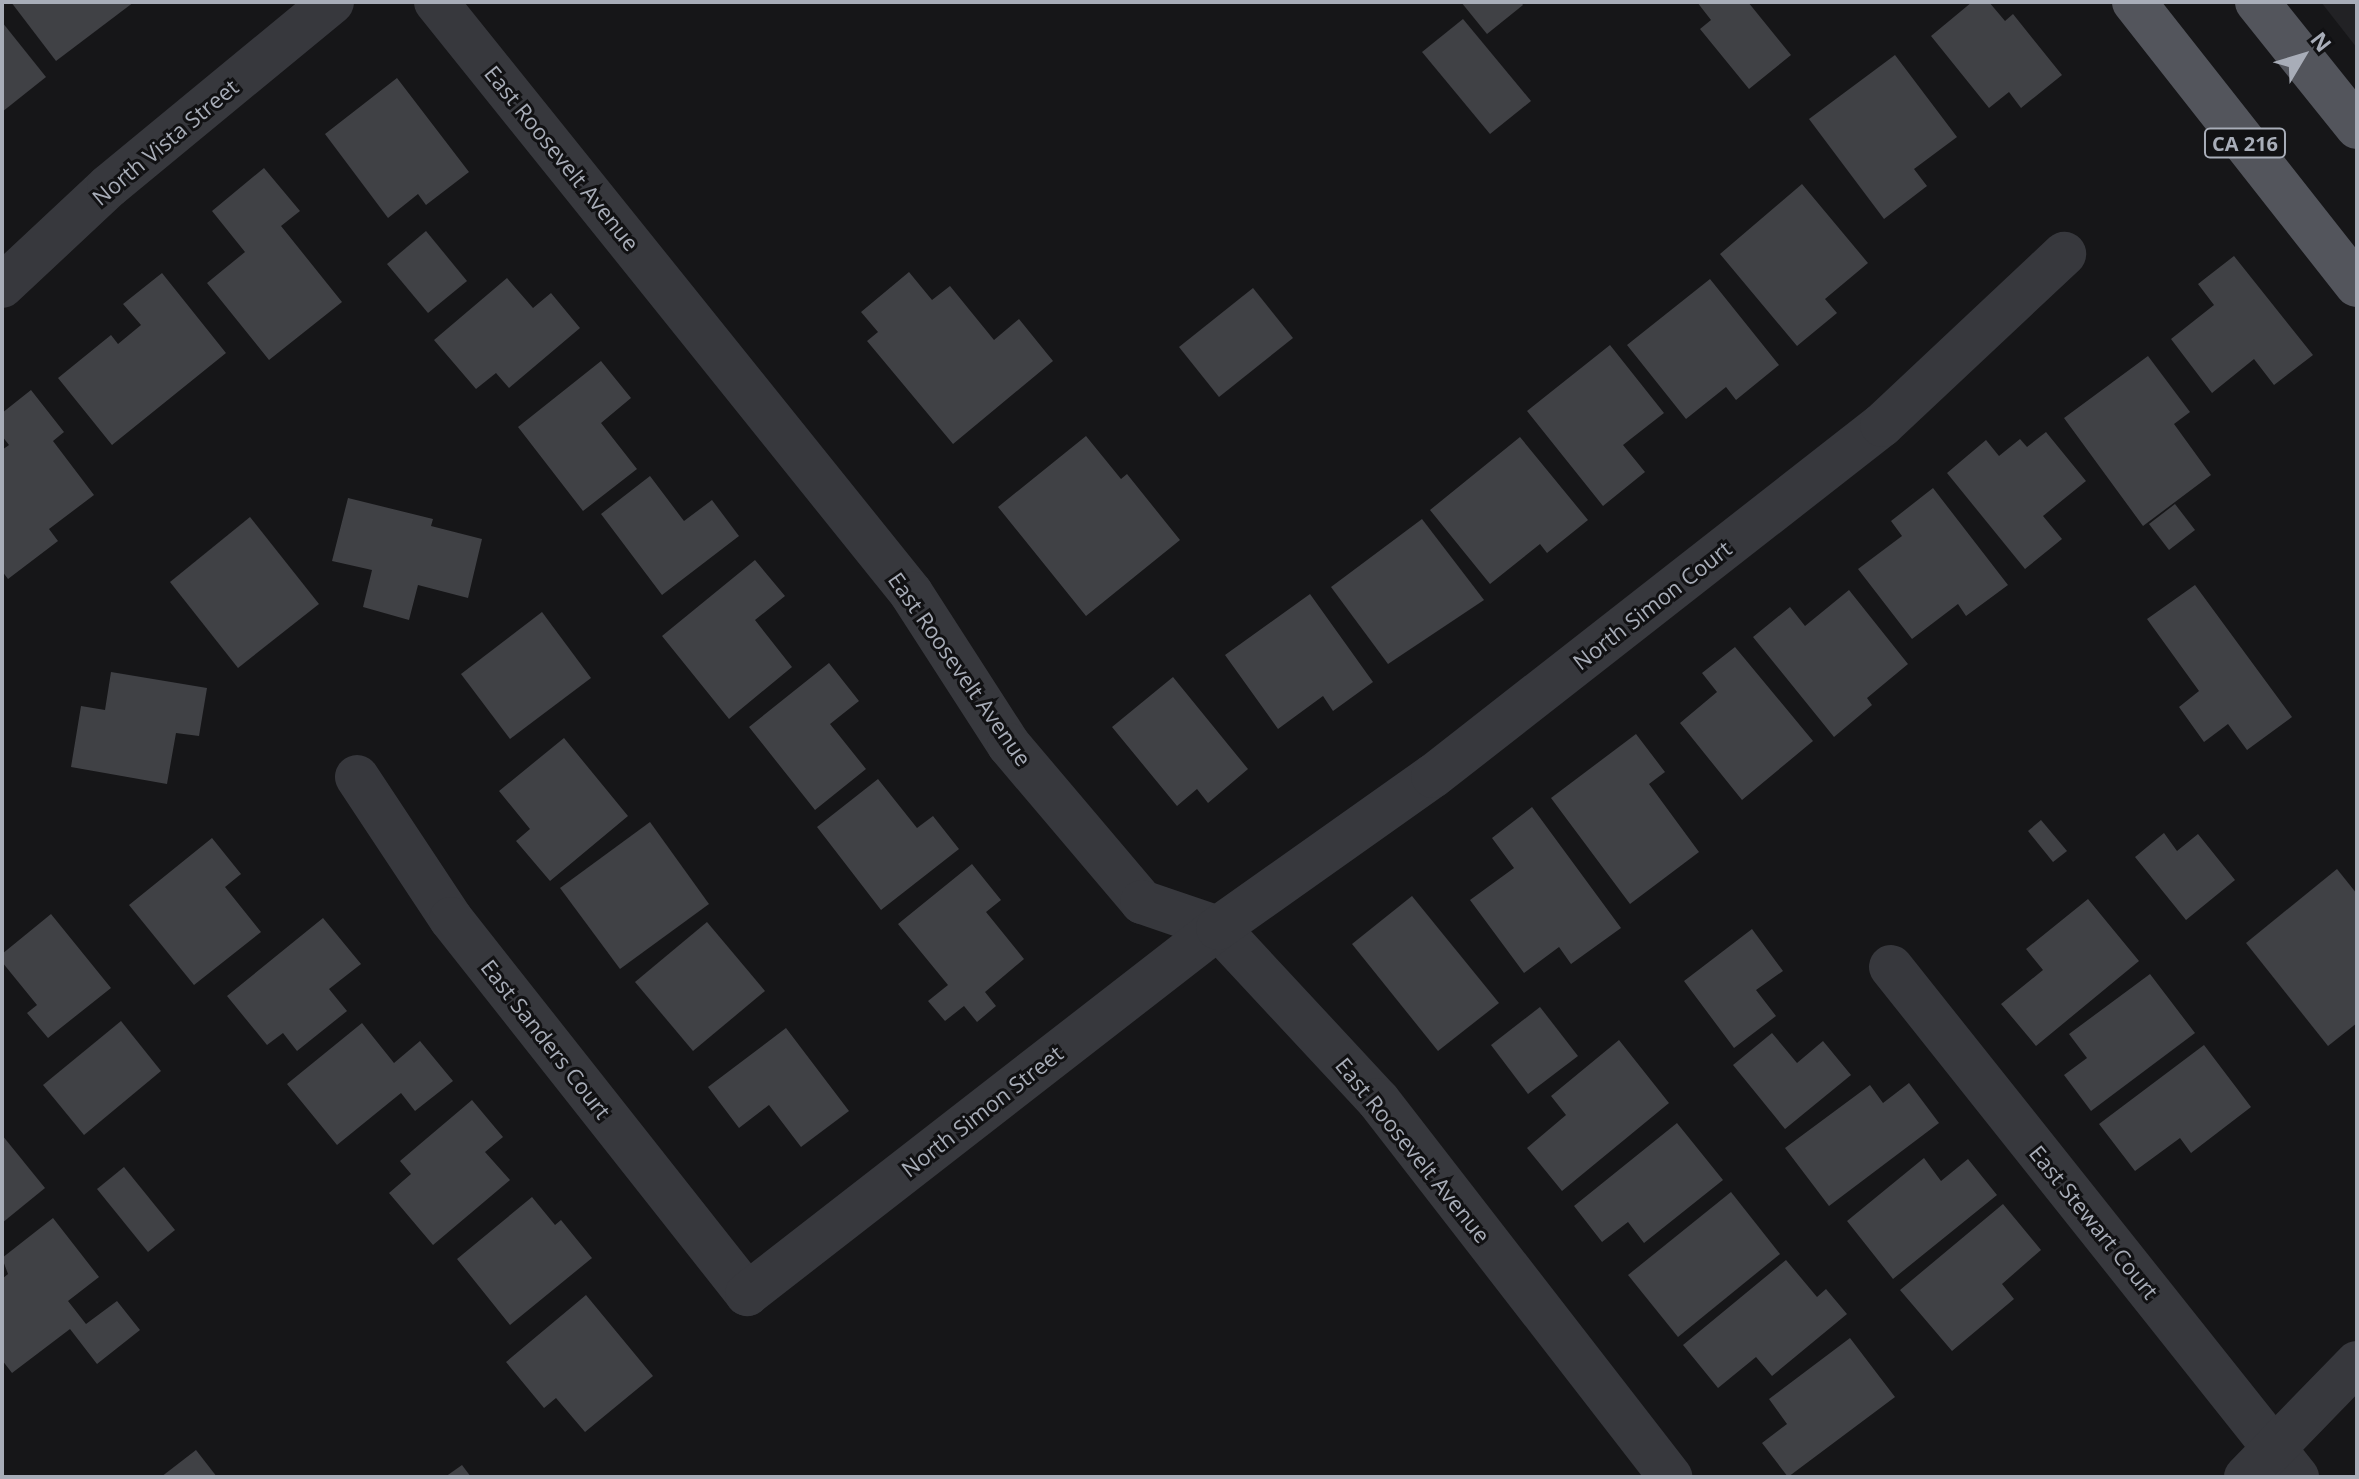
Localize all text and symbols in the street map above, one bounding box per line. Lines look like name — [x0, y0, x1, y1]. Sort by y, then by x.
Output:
north arrow — [2263, 16, 2343, 96]
text: N — [2305, 25, 2339, 58]
street label: East Roosevelt Avenue — [479, 60, 645, 256]
street label: North Vista Street — [87, 73, 243, 211]
road number: CA 216 — [2203, 127, 2287, 159]
street label: North Simon Court — [1568, 535, 1736, 675]
street label: East Roosevelt Avenue — [883, 567, 1037, 771]
street label: East Sanders Court — [476, 954, 616, 1124]
street label: North Simon Street — [896, 1040, 1068, 1182]
street label: East Roosevelt Avenue — [1330, 1052, 1496, 1248]
street label: East Stewart Court — [2024, 1140, 2164, 1304]

